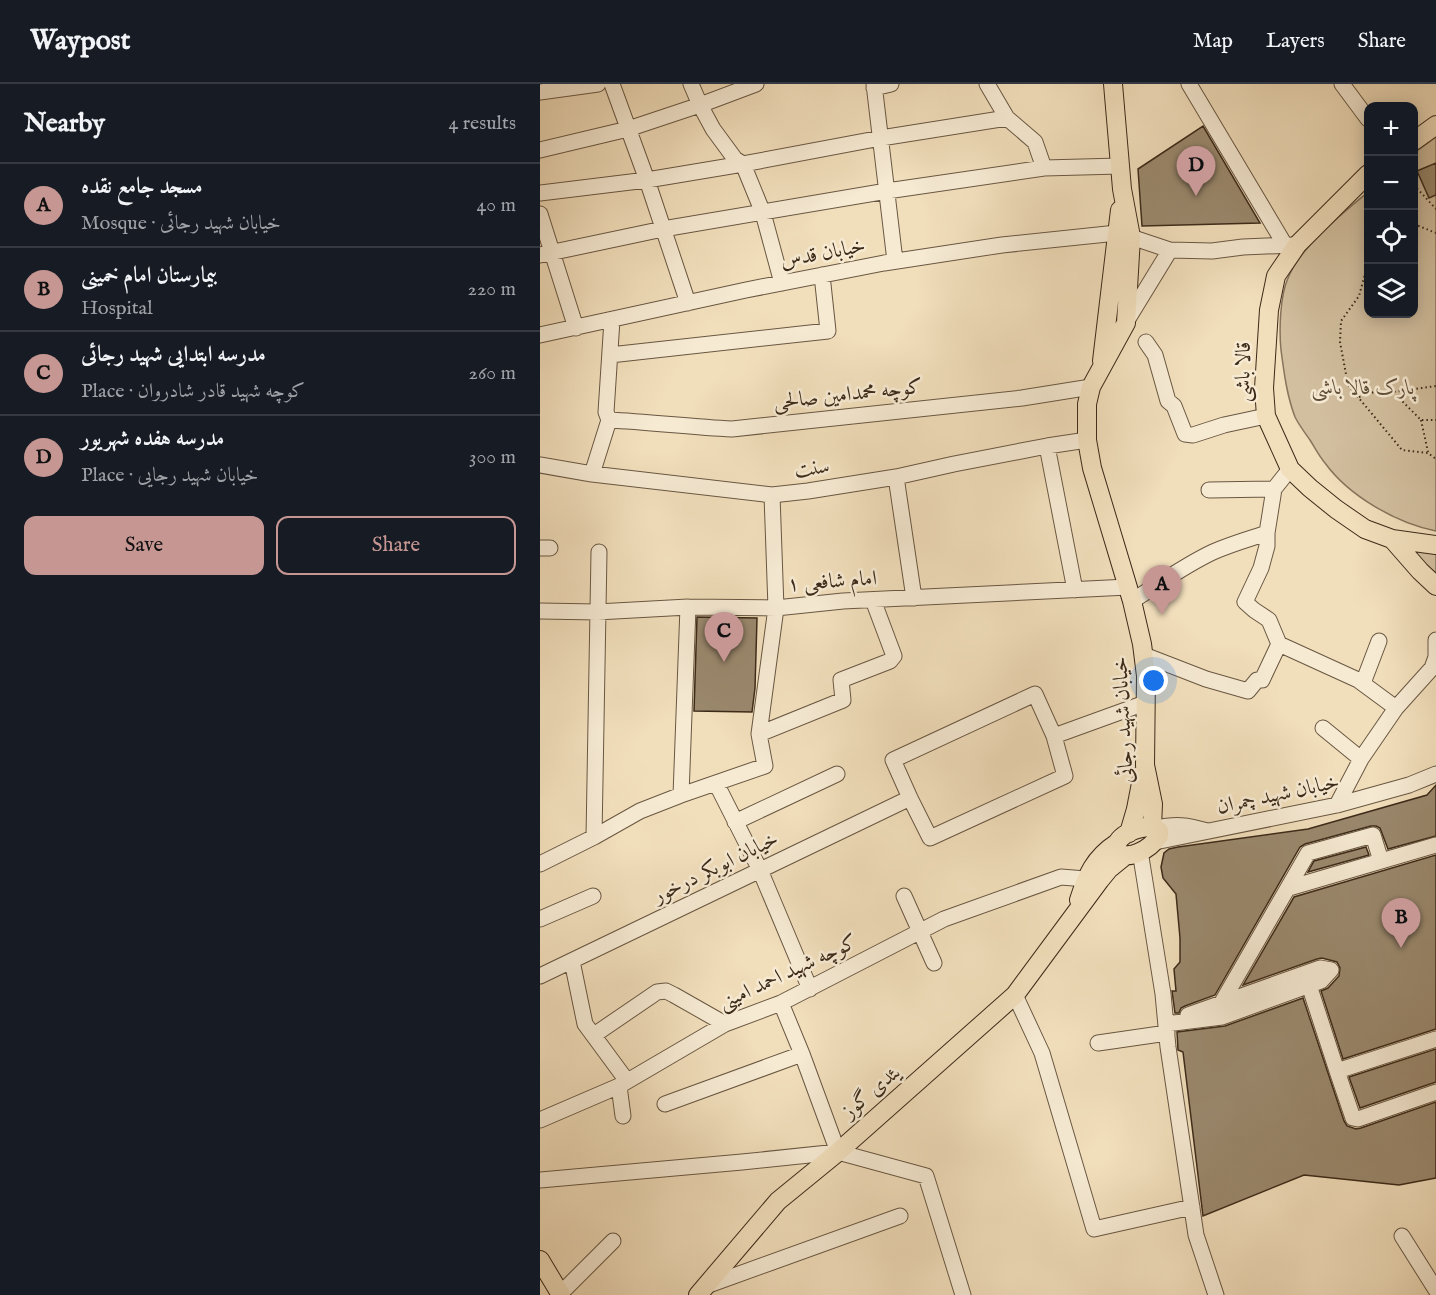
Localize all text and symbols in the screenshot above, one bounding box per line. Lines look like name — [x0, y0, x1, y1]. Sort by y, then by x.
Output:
text: Waypost — [30, 24, 130, 59]
text: Map — [1193, 28, 1233, 55]
text: Layers — [1266, 28, 1325, 55]
text: Share — [1358, 28, 1406, 55]
map controls — [1364, 102, 1418, 318]
button: + — [1364, 102, 1418, 156]
text: Nearby — [24, 107, 105, 140]
text: 4 results — [449, 111, 516, 136]
pin: D — [1176, 147, 1216, 196]
button: − — [1364, 156, 1418, 210]
text: مسجد جامع نقده — [81, 173, 203, 201]
text: A — [37, 193, 50, 218]
text: 40 m — [477, 193, 516, 218]
button: locate — [1364, 210, 1418, 264]
text: Mosque · خیابان شهید رجائی — [81, 211, 281, 236]
street label: خیابان قدس — [778, 233, 868, 275]
text: بیمارستان امام خمینی — [81, 262, 217, 290]
button: layers — [1364, 264, 1418, 318]
text: B — [37, 277, 50, 302]
text: 220 m — [468, 277, 516, 302]
text: Hospital — [81, 296, 153, 321]
text: مدرسه ابتدایی شهید رجائی — [81, 341, 266, 369]
street label: قالا باشی — [1230, 342, 1258, 402]
text: C — [36, 361, 51, 386]
text: 260 m — [469, 361, 516, 386]
street label: کوچه محمدامین صالحی — [772, 374, 924, 416]
park label: پارک قالا باشی — [1311, 375, 1417, 402]
text: Place · کوچه شهید قادر شادروان — [81, 379, 305, 404]
text: مدرسه هفده شهریور — [81, 425, 224, 453]
text: D — [35, 445, 52, 470]
text: 300 m — [469, 445, 516, 470]
street label: سنت — [792, 453, 832, 485]
text: Place · خیابان شهید رجایی — [81, 463, 258, 488]
button: Save — [24, 516, 264, 575]
button: Share — [276, 516, 516, 575]
street label: امام شافعی ۱ — [786, 565, 878, 602]
pin: A — [1142, 566, 1182, 615]
pin: C — [704, 612, 744, 662]
street label: خیابان شهید رجائی — [1107, 656, 1141, 784]
your location — [1139, 666, 1168, 695]
street label: خیابان شهید چمران — [1214, 769, 1342, 821]
street label: خیابان ابوبکر درخور — [647, 826, 783, 911]
pin: B — [1382, 898, 1420, 948]
street label: کوچه شهید احمد امینی — [714, 929, 862, 1017]
street label: یئدی گوز — [835, 1059, 907, 1126]

